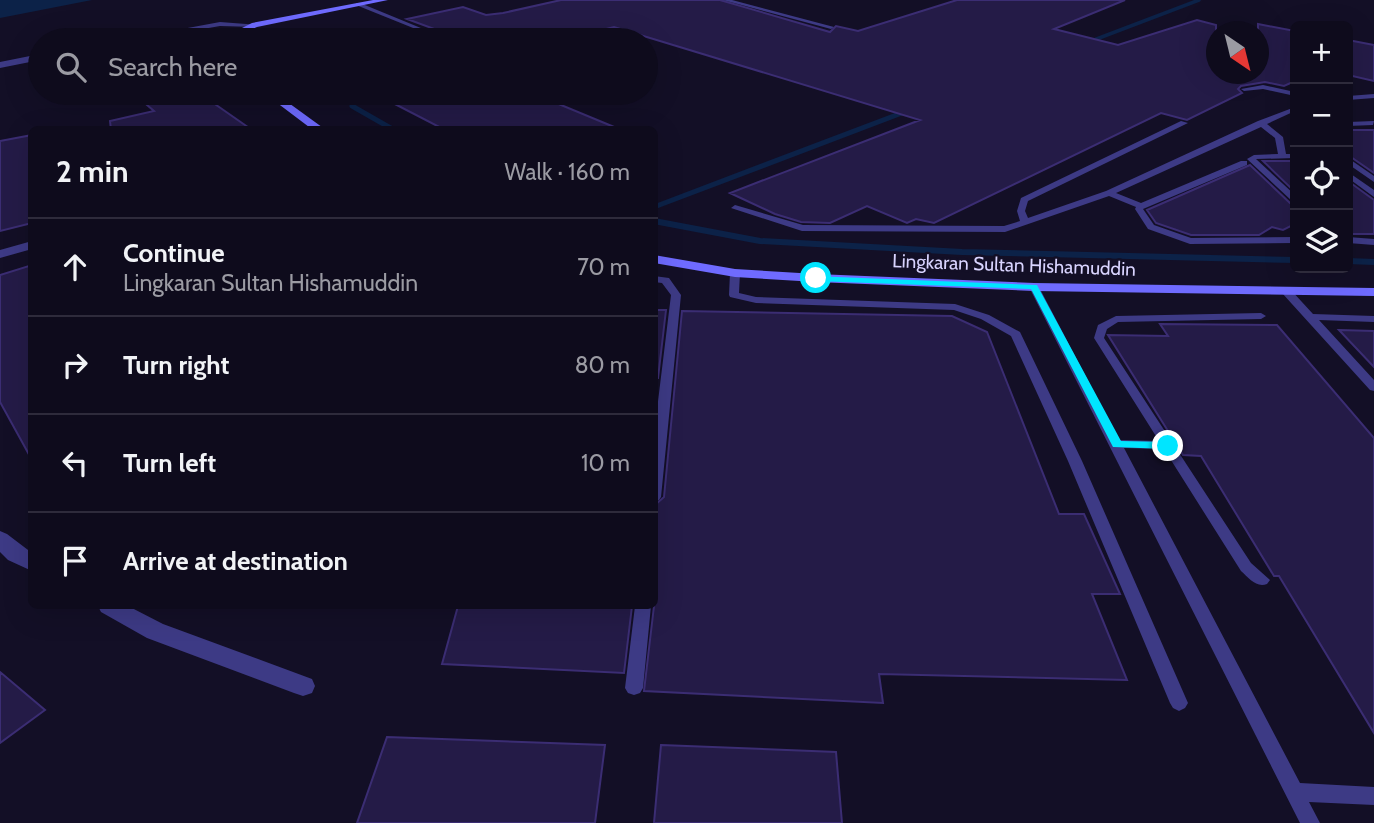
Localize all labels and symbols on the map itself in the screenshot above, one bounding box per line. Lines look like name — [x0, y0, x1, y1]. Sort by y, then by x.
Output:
north arrow — [1206, 21, 1269, 84]
street label: Lingkaran Sultan Hishamuddin — [892, 249, 1136, 281]
route start — [800, 262, 831, 293]
route end — [1152, 430, 1183, 461]

